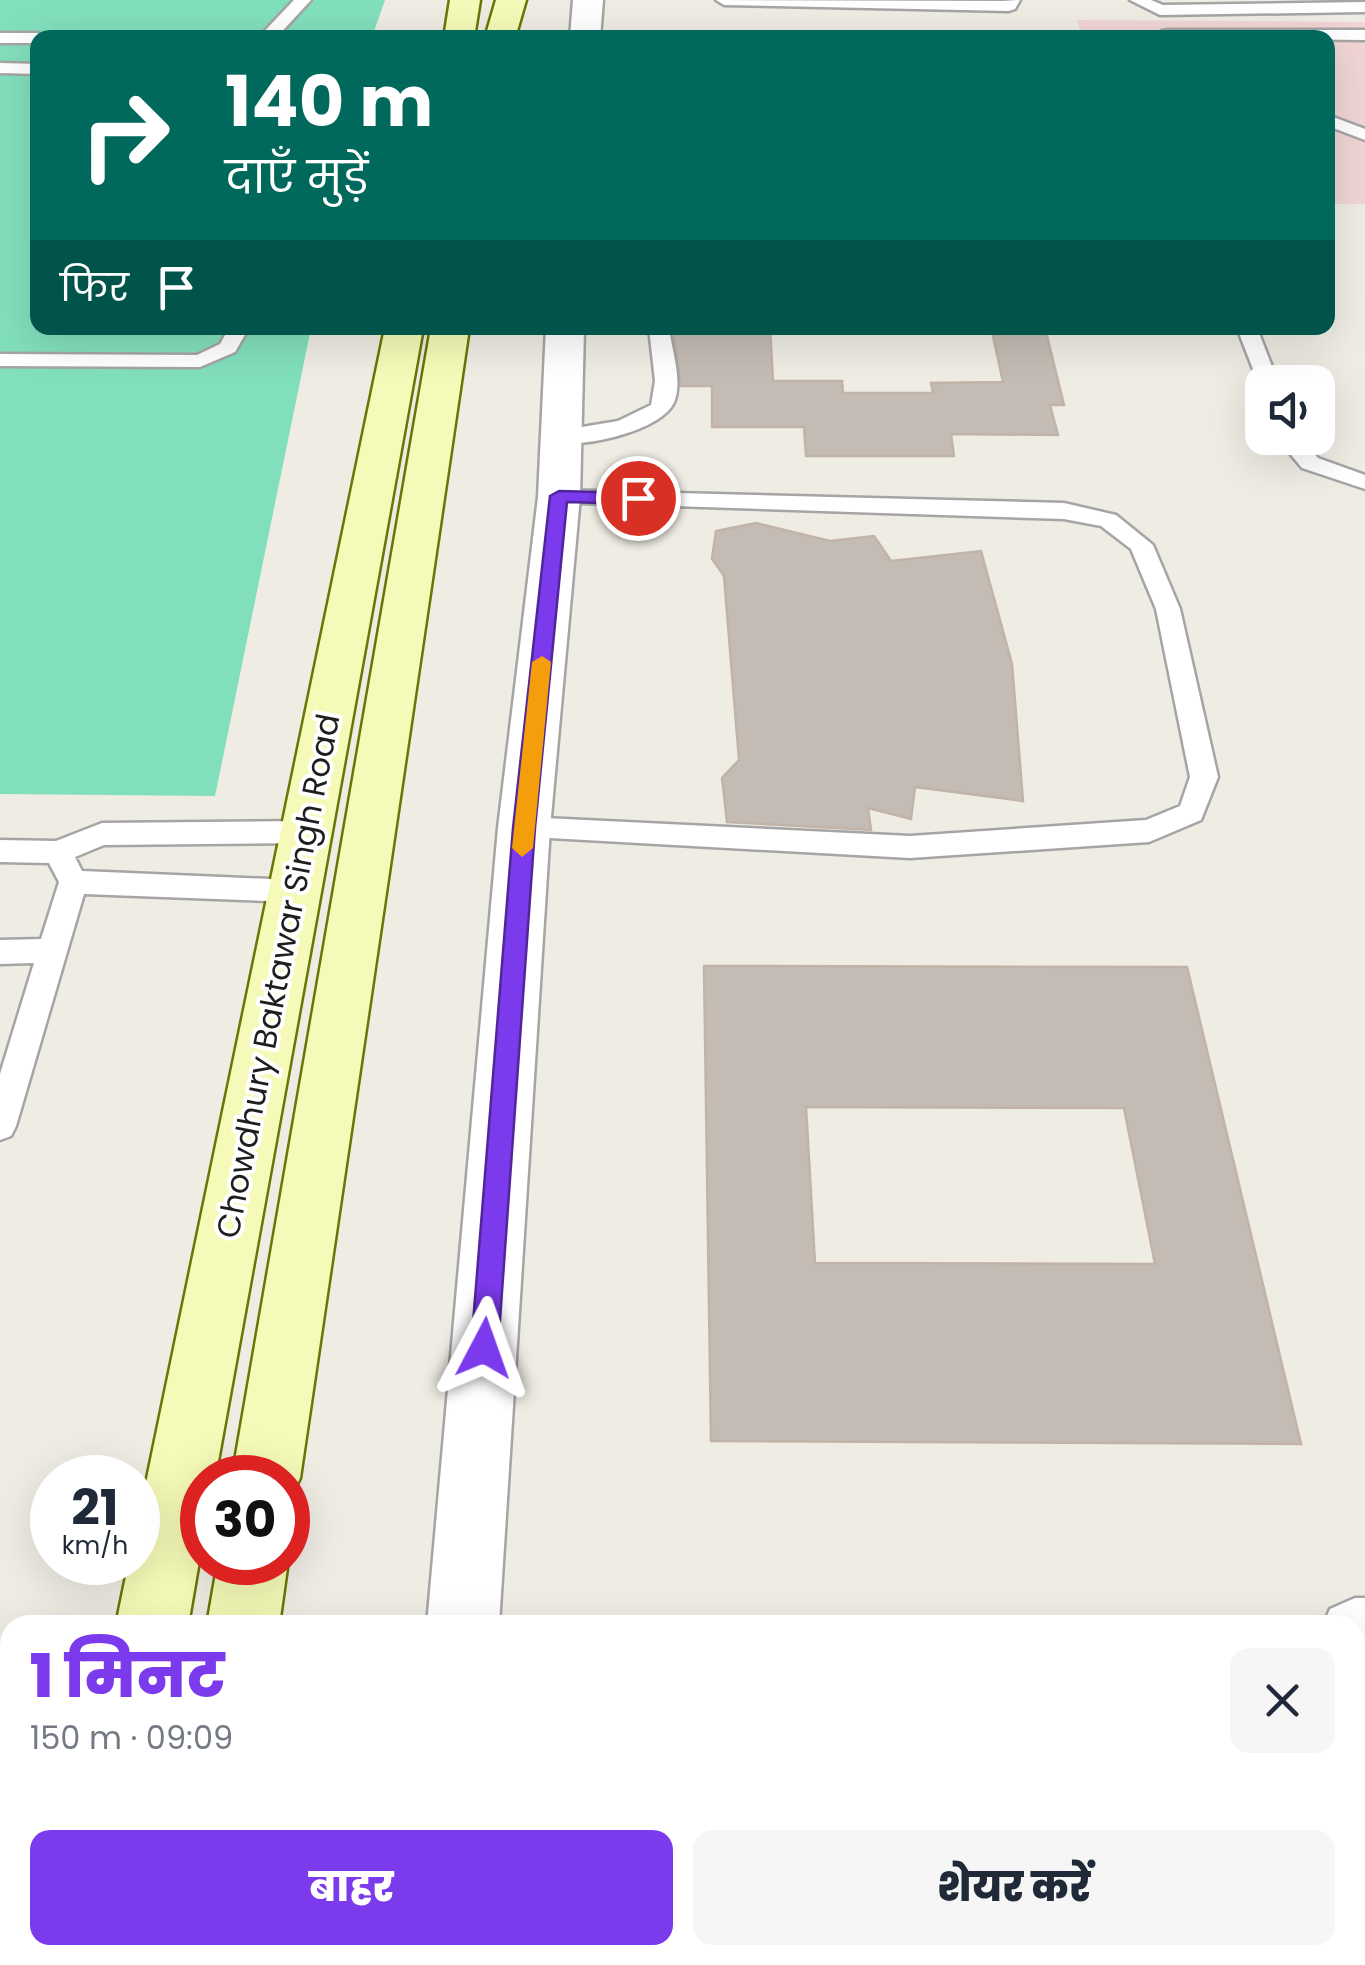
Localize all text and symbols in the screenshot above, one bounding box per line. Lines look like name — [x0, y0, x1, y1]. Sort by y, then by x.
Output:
text: 140 m — [225, 52, 433, 151]
icon: right — [60, 70, 190, 200]
text: दाएँ मुड़ें — [225, 146, 368, 209]
icon: arrive — [149, 260, 204, 315]
text: फिर — [60, 261, 129, 314]
map controls — [1245, 365, 1335, 455]
button: sound — [1245, 365, 1335, 455]
pin — [596, 456, 681, 541]
icon: arrive — [611, 471, 666, 526]
street label: Chowdhury Baktawar Singh Road — [205, 710, 350, 1242]
position arrow — [432, 1296, 536, 1400]
speed limit sign: 30 — [180, 1455, 310, 1585]
text: 21 — [71, 1472, 119, 1543]
text: km/h — [62, 1528, 128, 1563]
text: 1 मिनट — [30, 1634, 225, 1718]
button: close — [1230, 1648, 1335, 1753]
text: 150 m · 09:09 — [30, 1715, 233, 1760]
button: बाहर — [30, 1830, 673, 1945]
button: शेयर करें — [693, 1830, 1335, 1945]

